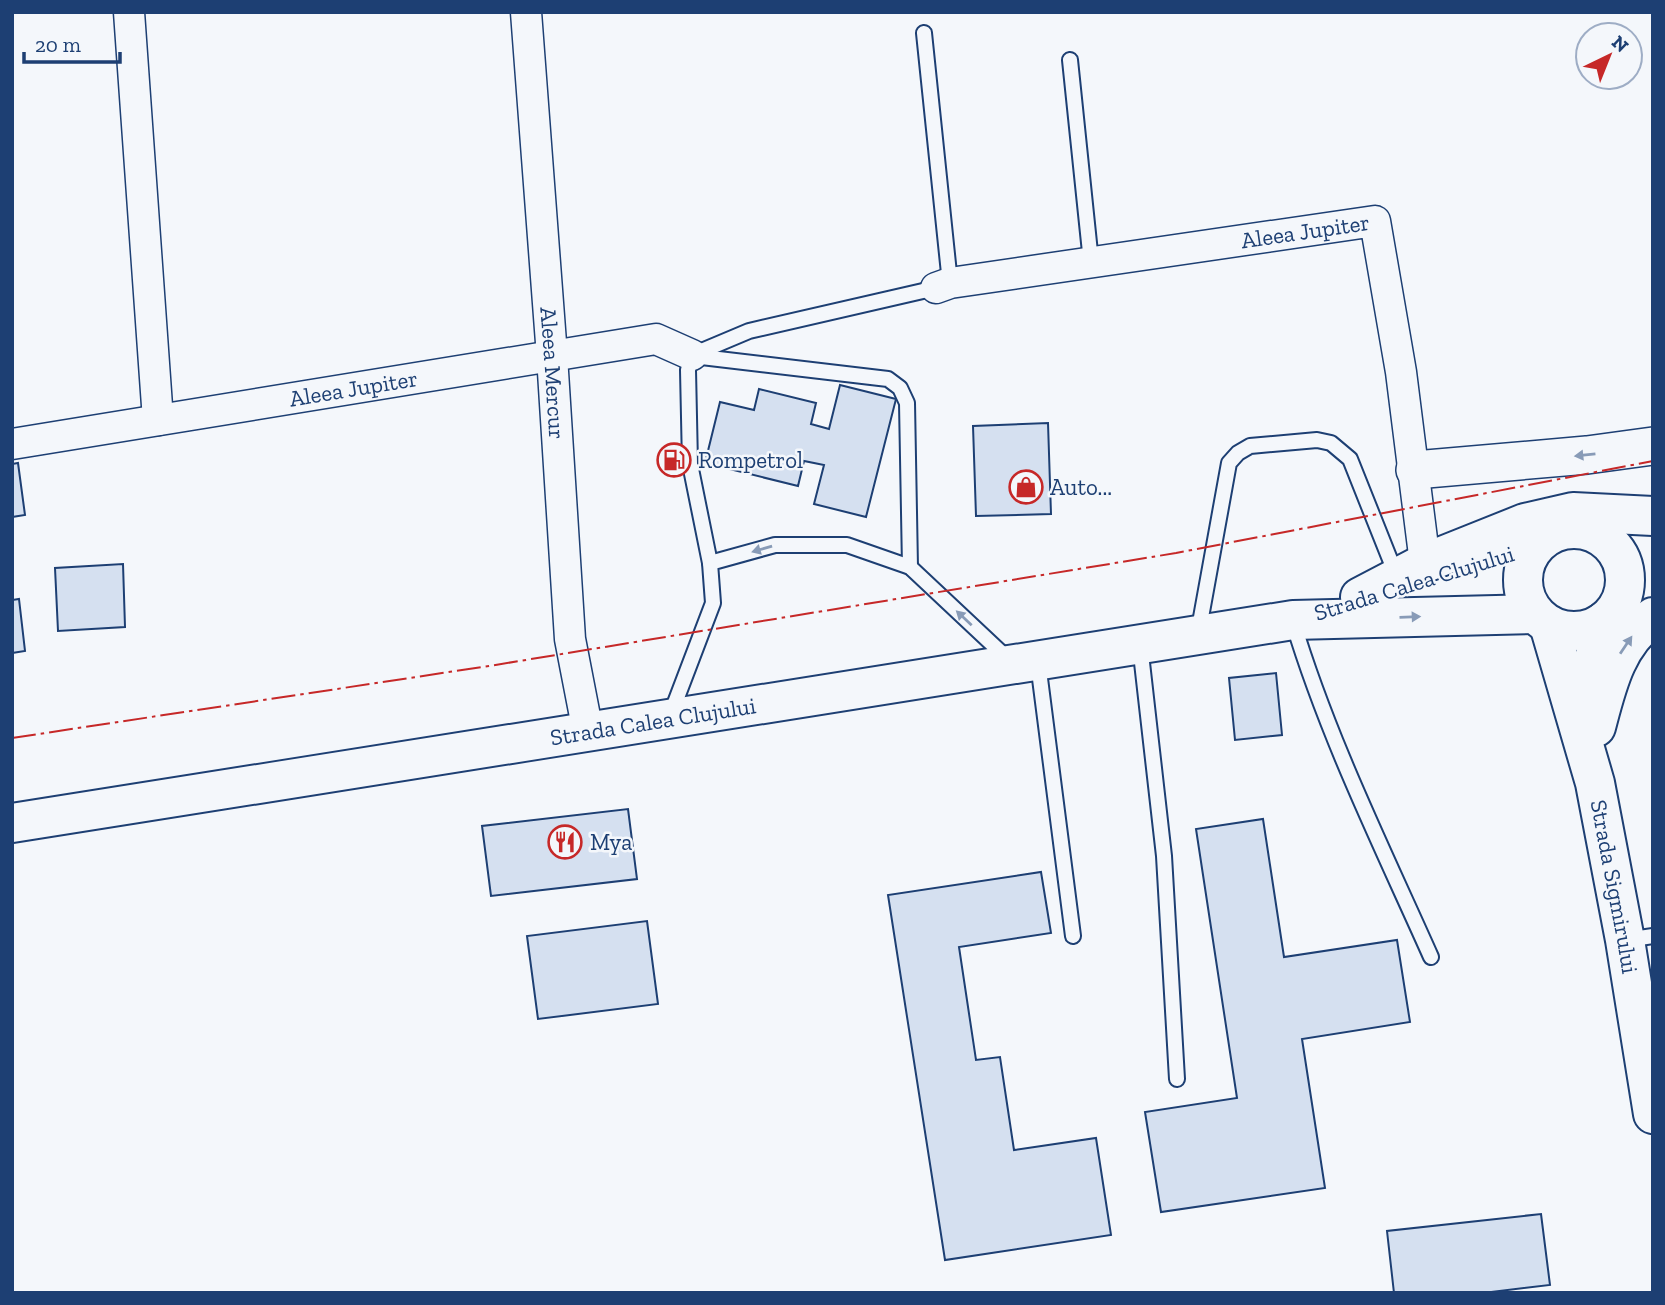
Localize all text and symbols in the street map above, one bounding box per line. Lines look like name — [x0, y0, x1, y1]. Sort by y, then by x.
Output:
scale bar — [24, 21, 121, 65]
north arrow — [1574, 21, 1644, 91]
text: N — [1607, 31, 1633, 57]
text: 20 m — [35, 32, 81, 57]
street label: Aleea Jupiter — [1239, 208, 1372, 254]
street label: Aleea Mercur — [534, 306, 571, 440]
street label: Aleea Jupiter — [287, 364, 420, 413]
fuel station icon: Rompetrol — [655, 441, 693, 479]
place label: Rompetrol — [698, 446, 803, 474]
one-way arrow — [1574, 450, 1596, 461]
shop icon: Auto... — [1007, 468, 1045, 506]
place label: Auto... — [1050, 473, 1112, 501]
street label: Strada Calea Clujului — [1311, 539, 1517, 627]
one-way arrow — [751, 544, 772, 554]
one-way arrow — [956, 610, 973, 627]
one-way arrow — [1399, 611, 1421, 623]
one-way arrow — [1619, 636, 1633, 654]
street label: Strada Calea Clujului — [548, 691, 758, 752]
street label: Strada Sigmirului — [1584, 797, 1644, 976]
restaurant icon: Mya — [546, 823, 584, 861]
place label: Mya — [590, 828, 632, 856]

